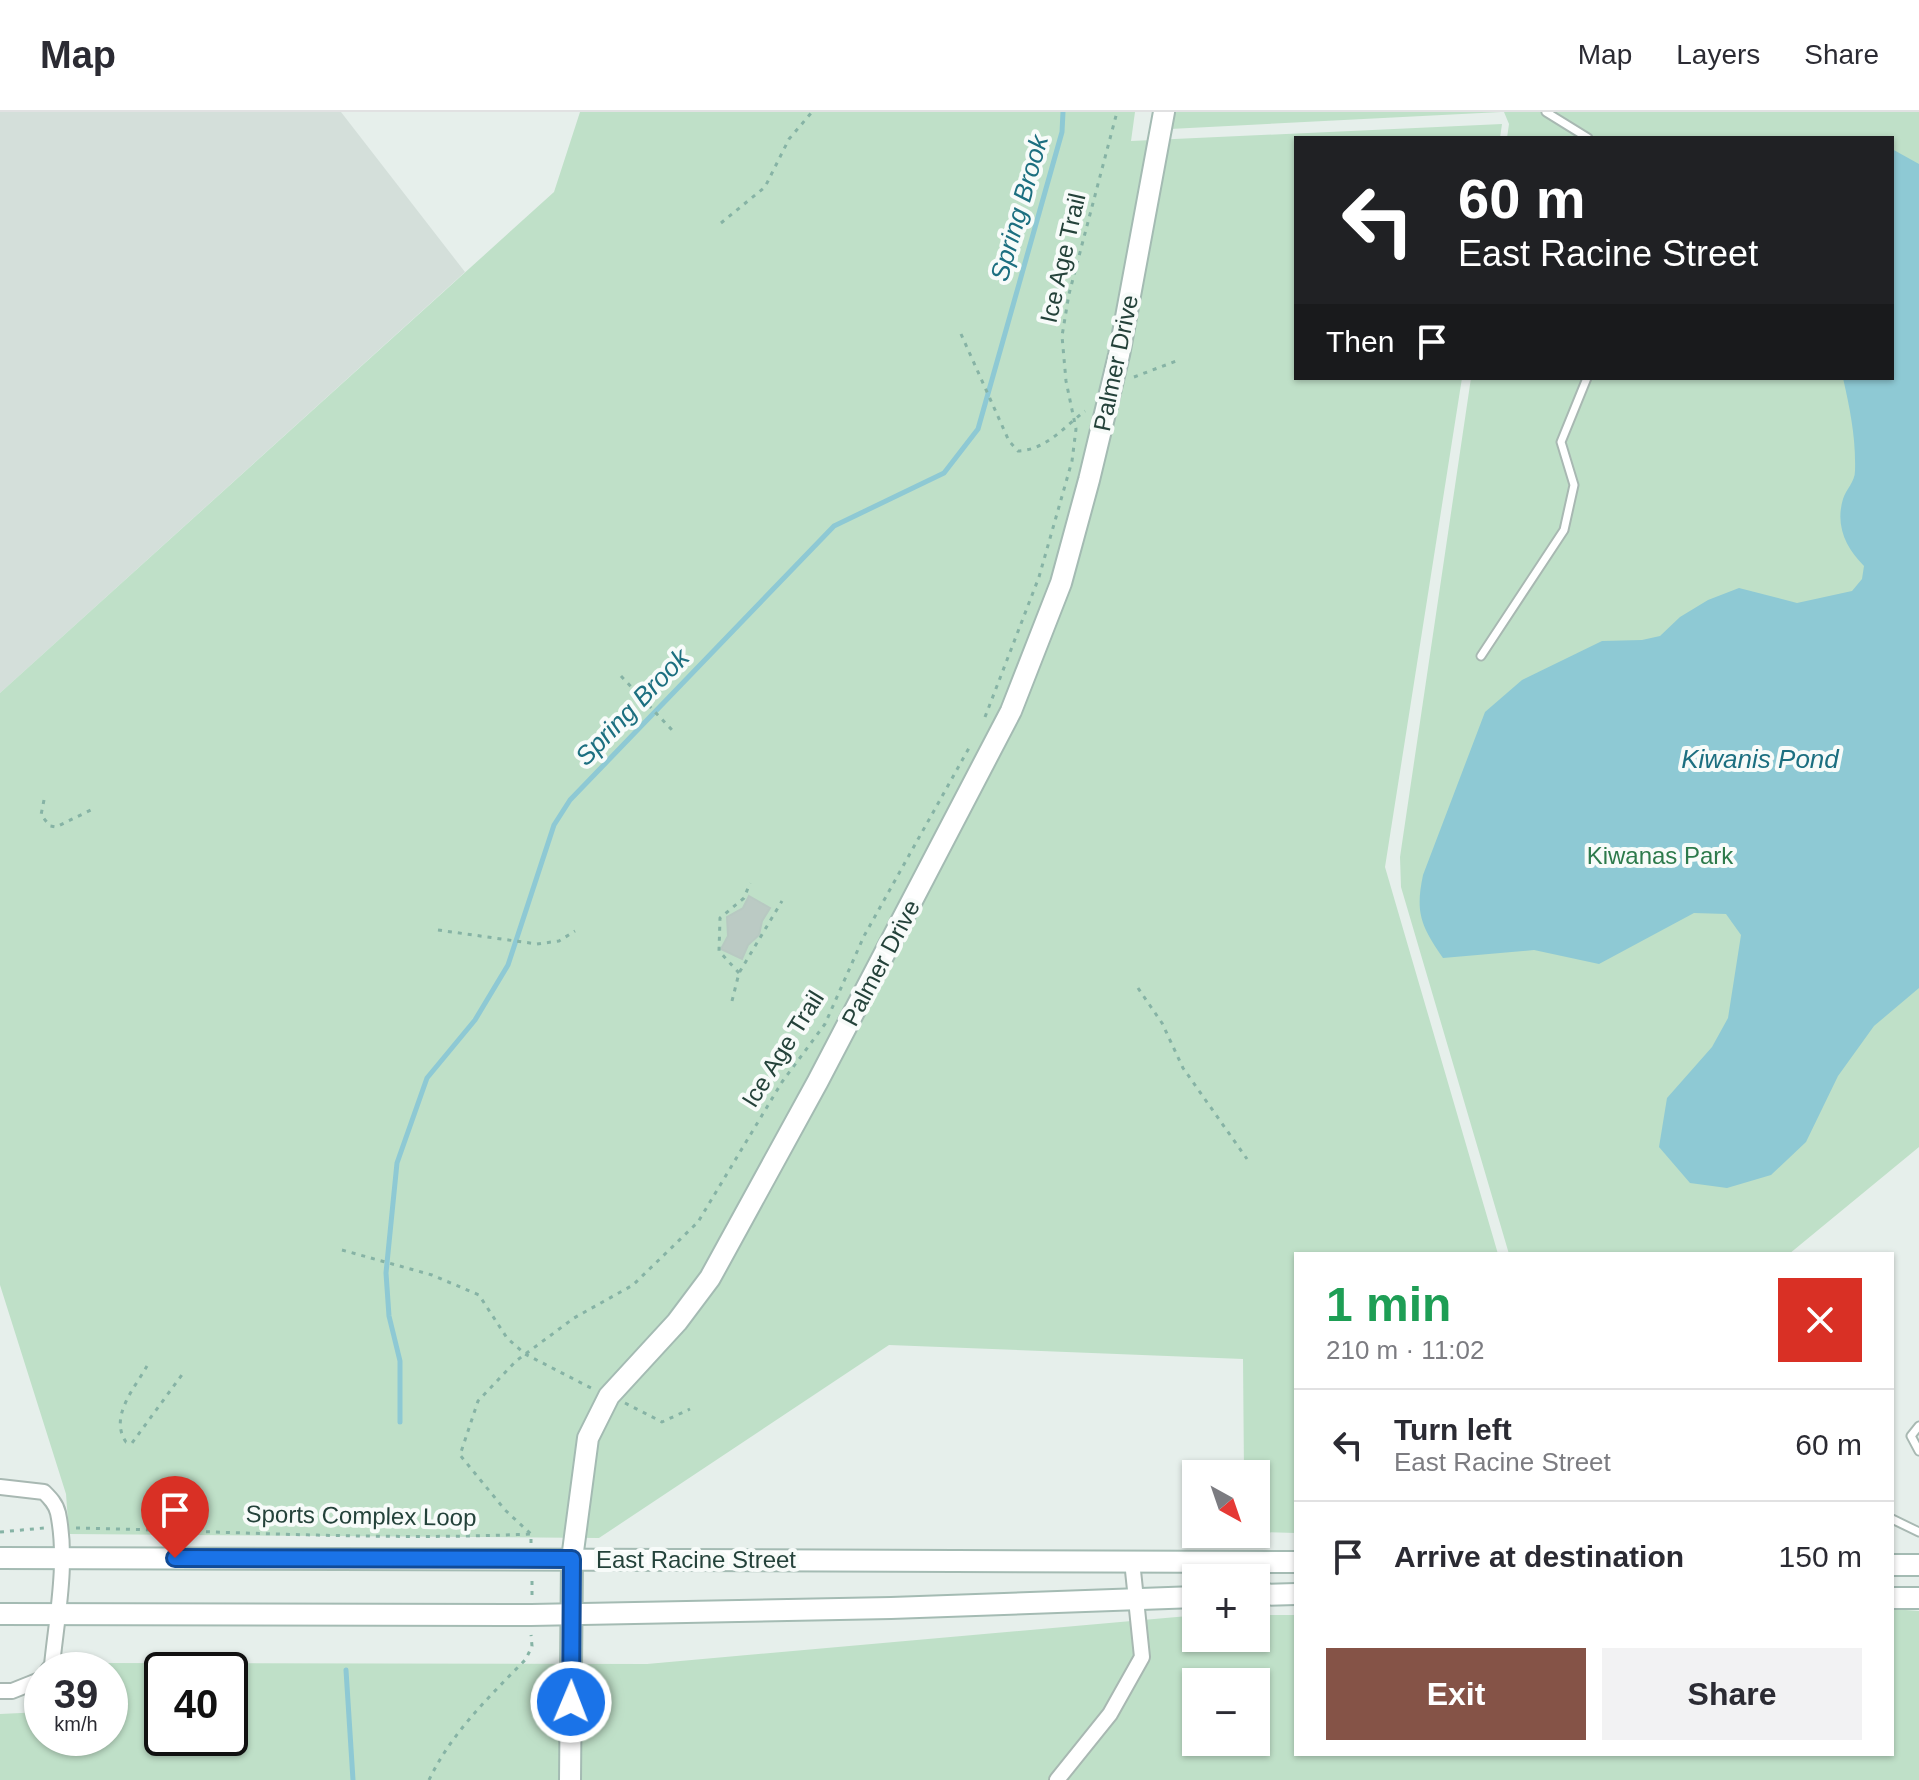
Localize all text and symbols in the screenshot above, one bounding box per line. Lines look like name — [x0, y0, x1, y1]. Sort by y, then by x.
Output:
text: Map — [40, 34, 116, 76]
text: Map — [1578, 39, 1632, 70]
text: Layers — [1676, 39, 1760, 70]
text: Share — [1804, 39, 1879, 70]
water label: Spring Brook — [984, 130, 1055, 284]
text: 60 m — [1458, 167, 1586, 230]
icon: left — [1326, 168, 1430, 272]
street label: Ice Age Trail — [1035, 191, 1091, 325]
text: East Racine Street — [1458, 233, 1758, 274]
street label: Palmer Drive — [1088, 292, 1143, 434]
icon: arrive — [1410, 320, 1454, 364]
text: Then — [1326, 325, 1394, 358]
water label: Spring Brook — [569, 641, 696, 771]
water label: Kiwanis Pond — [1681, 744, 1840, 774]
park label: Kiwanas Park — [1587, 842, 1734, 869]
street label: Palmer Drive — [836, 895, 925, 1030]
street label: Ice Age Trail — [736, 986, 829, 1112]
text: 1 min — [1326, 1278, 1451, 1331]
button: close — [1778, 1278, 1862, 1362]
text: 210 m · 11:02 — [1326, 1335, 1485, 1365]
text: Turn left — [1394, 1413, 1512, 1446]
icon: left — [1326, 1423, 1370, 1467]
text: 60 m — [1795, 1428, 1862, 1461]
text: East Racine Street — [1394, 1447, 1611, 1477]
north arrow — [1182, 1460, 1270, 1548]
map controls — [1182, 1460, 1270, 1756]
pin — [141, 1476, 209, 1558]
icon: arrive — [153, 1488, 197, 1532]
street label: Sports Complex Loop — [245, 1500, 477, 1531]
icon: arrive — [1326, 1535, 1370, 1579]
text: Arrive at destination — [1394, 1540, 1684, 1573]
text: 150 m — [1779, 1540, 1862, 1573]
street label: East Racine Street — [596, 1546, 796, 1573]
button: + — [1182, 1564, 1270, 1652]
button: Exit — [1326, 1648, 1586, 1740]
button: Share — [1602, 1648, 1862, 1740]
speed limit sign: 40 — [144, 1652, 248, 1756]
position arrow — [529, 1660, 613, 1744]
button: − — [1182, 1668, 1270, 1756]
text: 39 — [54, 1672, 98, 1716]
text: km/h — [54, 1713, 98, 1735]

